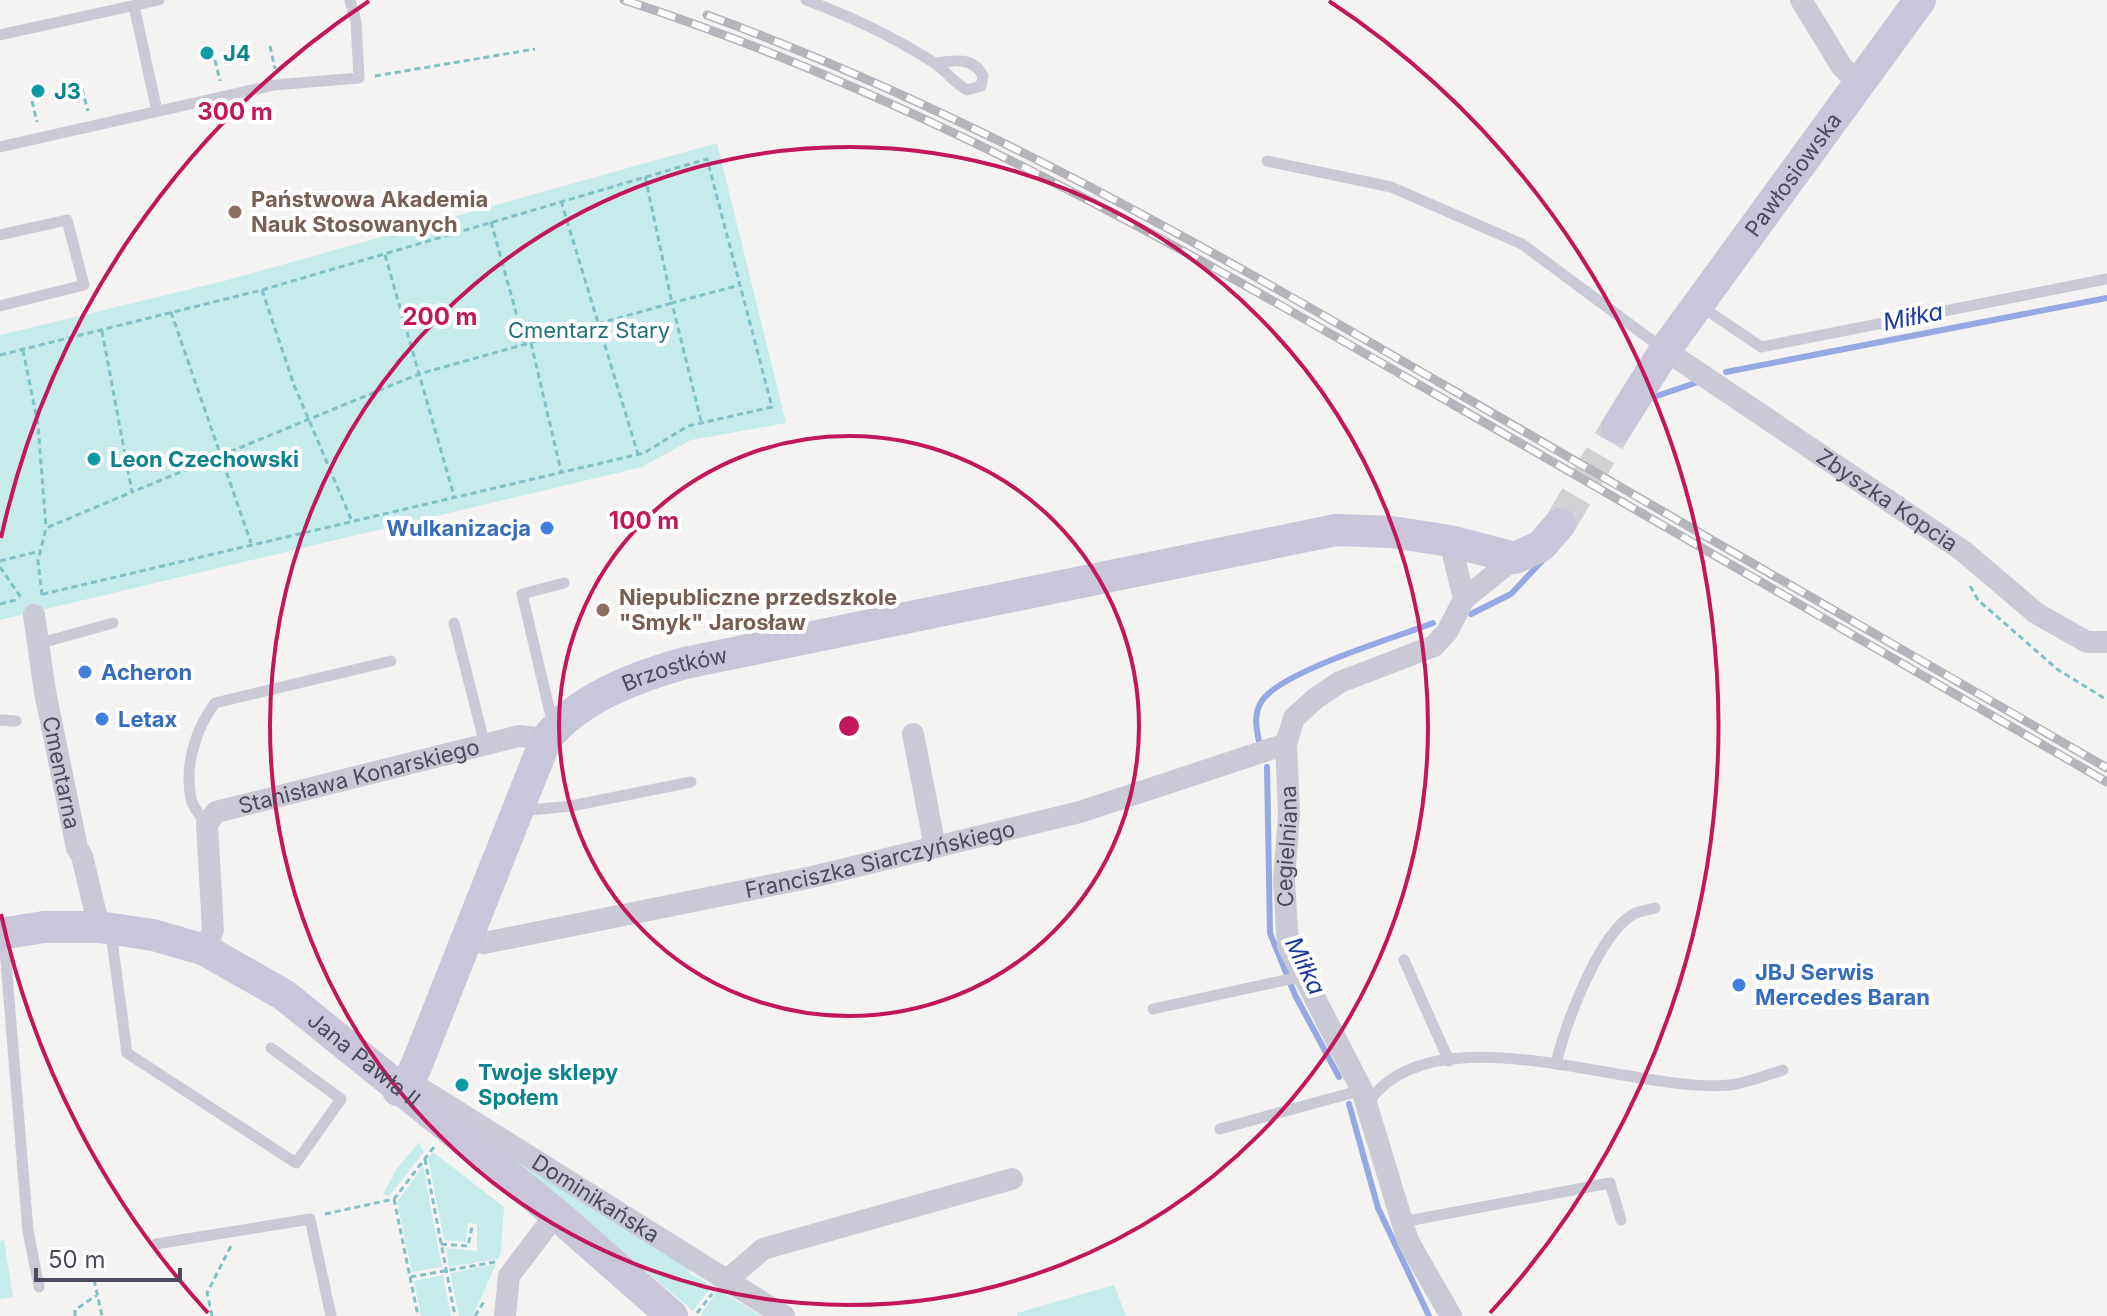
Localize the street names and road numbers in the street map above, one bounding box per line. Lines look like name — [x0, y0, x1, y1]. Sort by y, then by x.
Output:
street label: Pawłosiowska — [1739, 107, 1847, 241]
street label: Zbyszka Kopcia — [1812, 443, 1963, 557]
street label: Brzostków — [618, 642, 730, 697]
street label: Cmentarna — [37, 714, 86, 831]
street label: Stanisława Konarskiego — [236, 733, 482, 819]
street label: Cegielniana — [1271, 785, 1302, 908]
street label: Franciszka Siarczyńskiego — [743, 815, 1018, 903]
street label: Jana Pawła II — [303, 1007, 425, 1112]
street label: Dominikańska — [527, 1149, 664, 1248]

